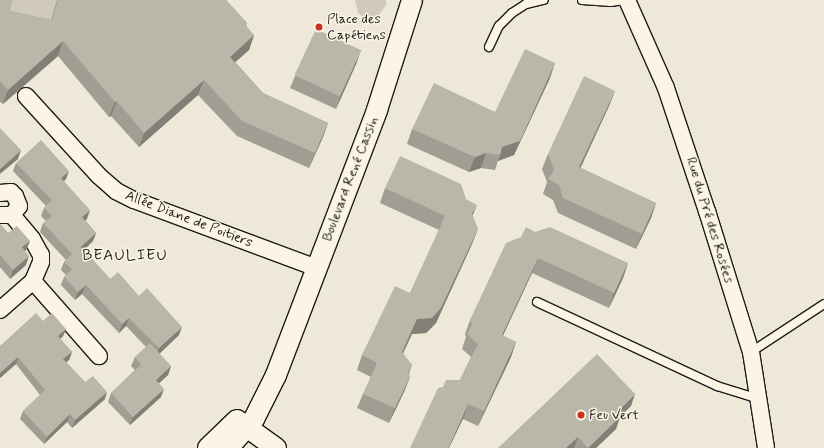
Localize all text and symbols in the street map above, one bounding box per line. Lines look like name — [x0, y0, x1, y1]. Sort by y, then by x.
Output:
place label: Place des Capétiens — [327, 11, 386, 44]
marker: Place des Capétiens — [314, 22, 324, 32]
street label: Boulevard René Cassin — [319, 115, 381, 243]
street label: Rue du Pré des Rosées — [683, 156, 737, 284]
street label: Allée Diane de Poitiers — [124, 188, 254, 250]
district label: BEAULIEU — [82, 246, 168, 266]
place label: Feu Vert — [589, 407, 639, 423]
marker: Feu Vert — [576, 410, 586, 420]

